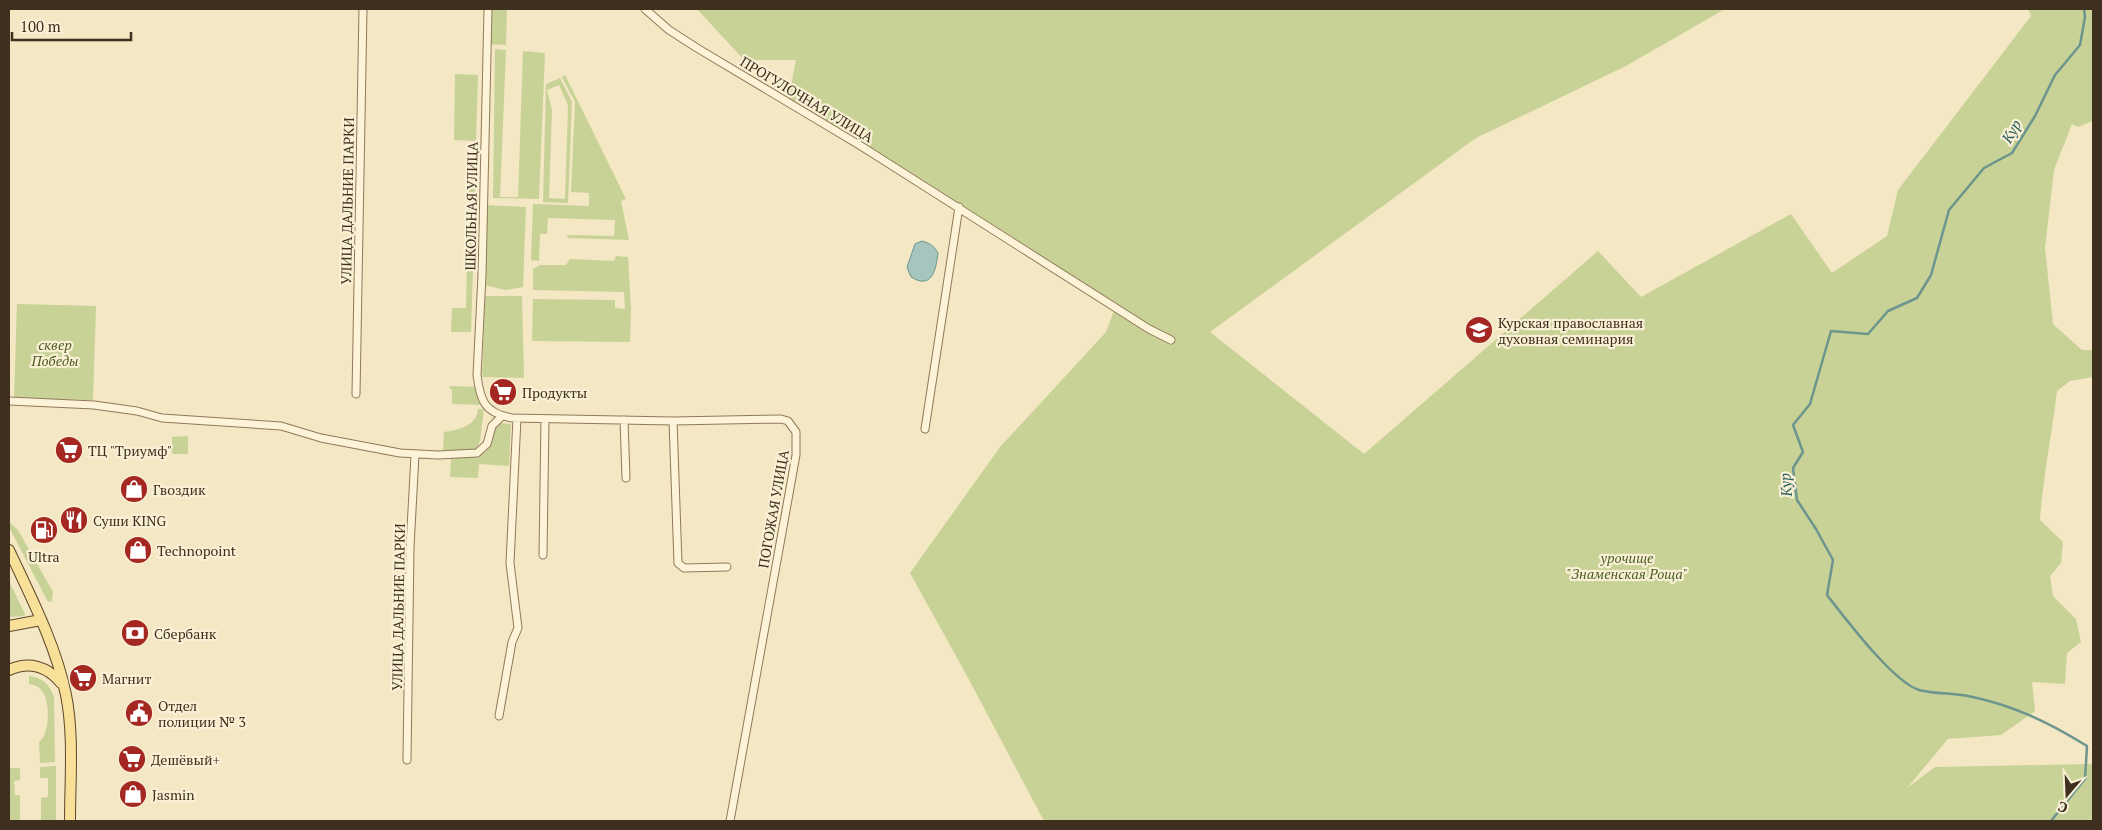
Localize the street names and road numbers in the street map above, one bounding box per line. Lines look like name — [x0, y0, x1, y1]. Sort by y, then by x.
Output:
street label: ПРОГУЛОЧНАЯ УЛИЦА — [737, 52, 878, 147]
street label: УЛИЦА ДАЛЬНИЕ ПАРКИ — [336, 117, 358, 285]
street label: ШКОЛЬНАЯ УЛИЦА — [460, 141, 482, 271]
street label: ПОГОЖАЯ УЛИЦА — [753, 448, 793, 570]
street label: УЛИЦА ДАЛЬНИЕ ПАРКИ — [387, 523, 409, 691]

